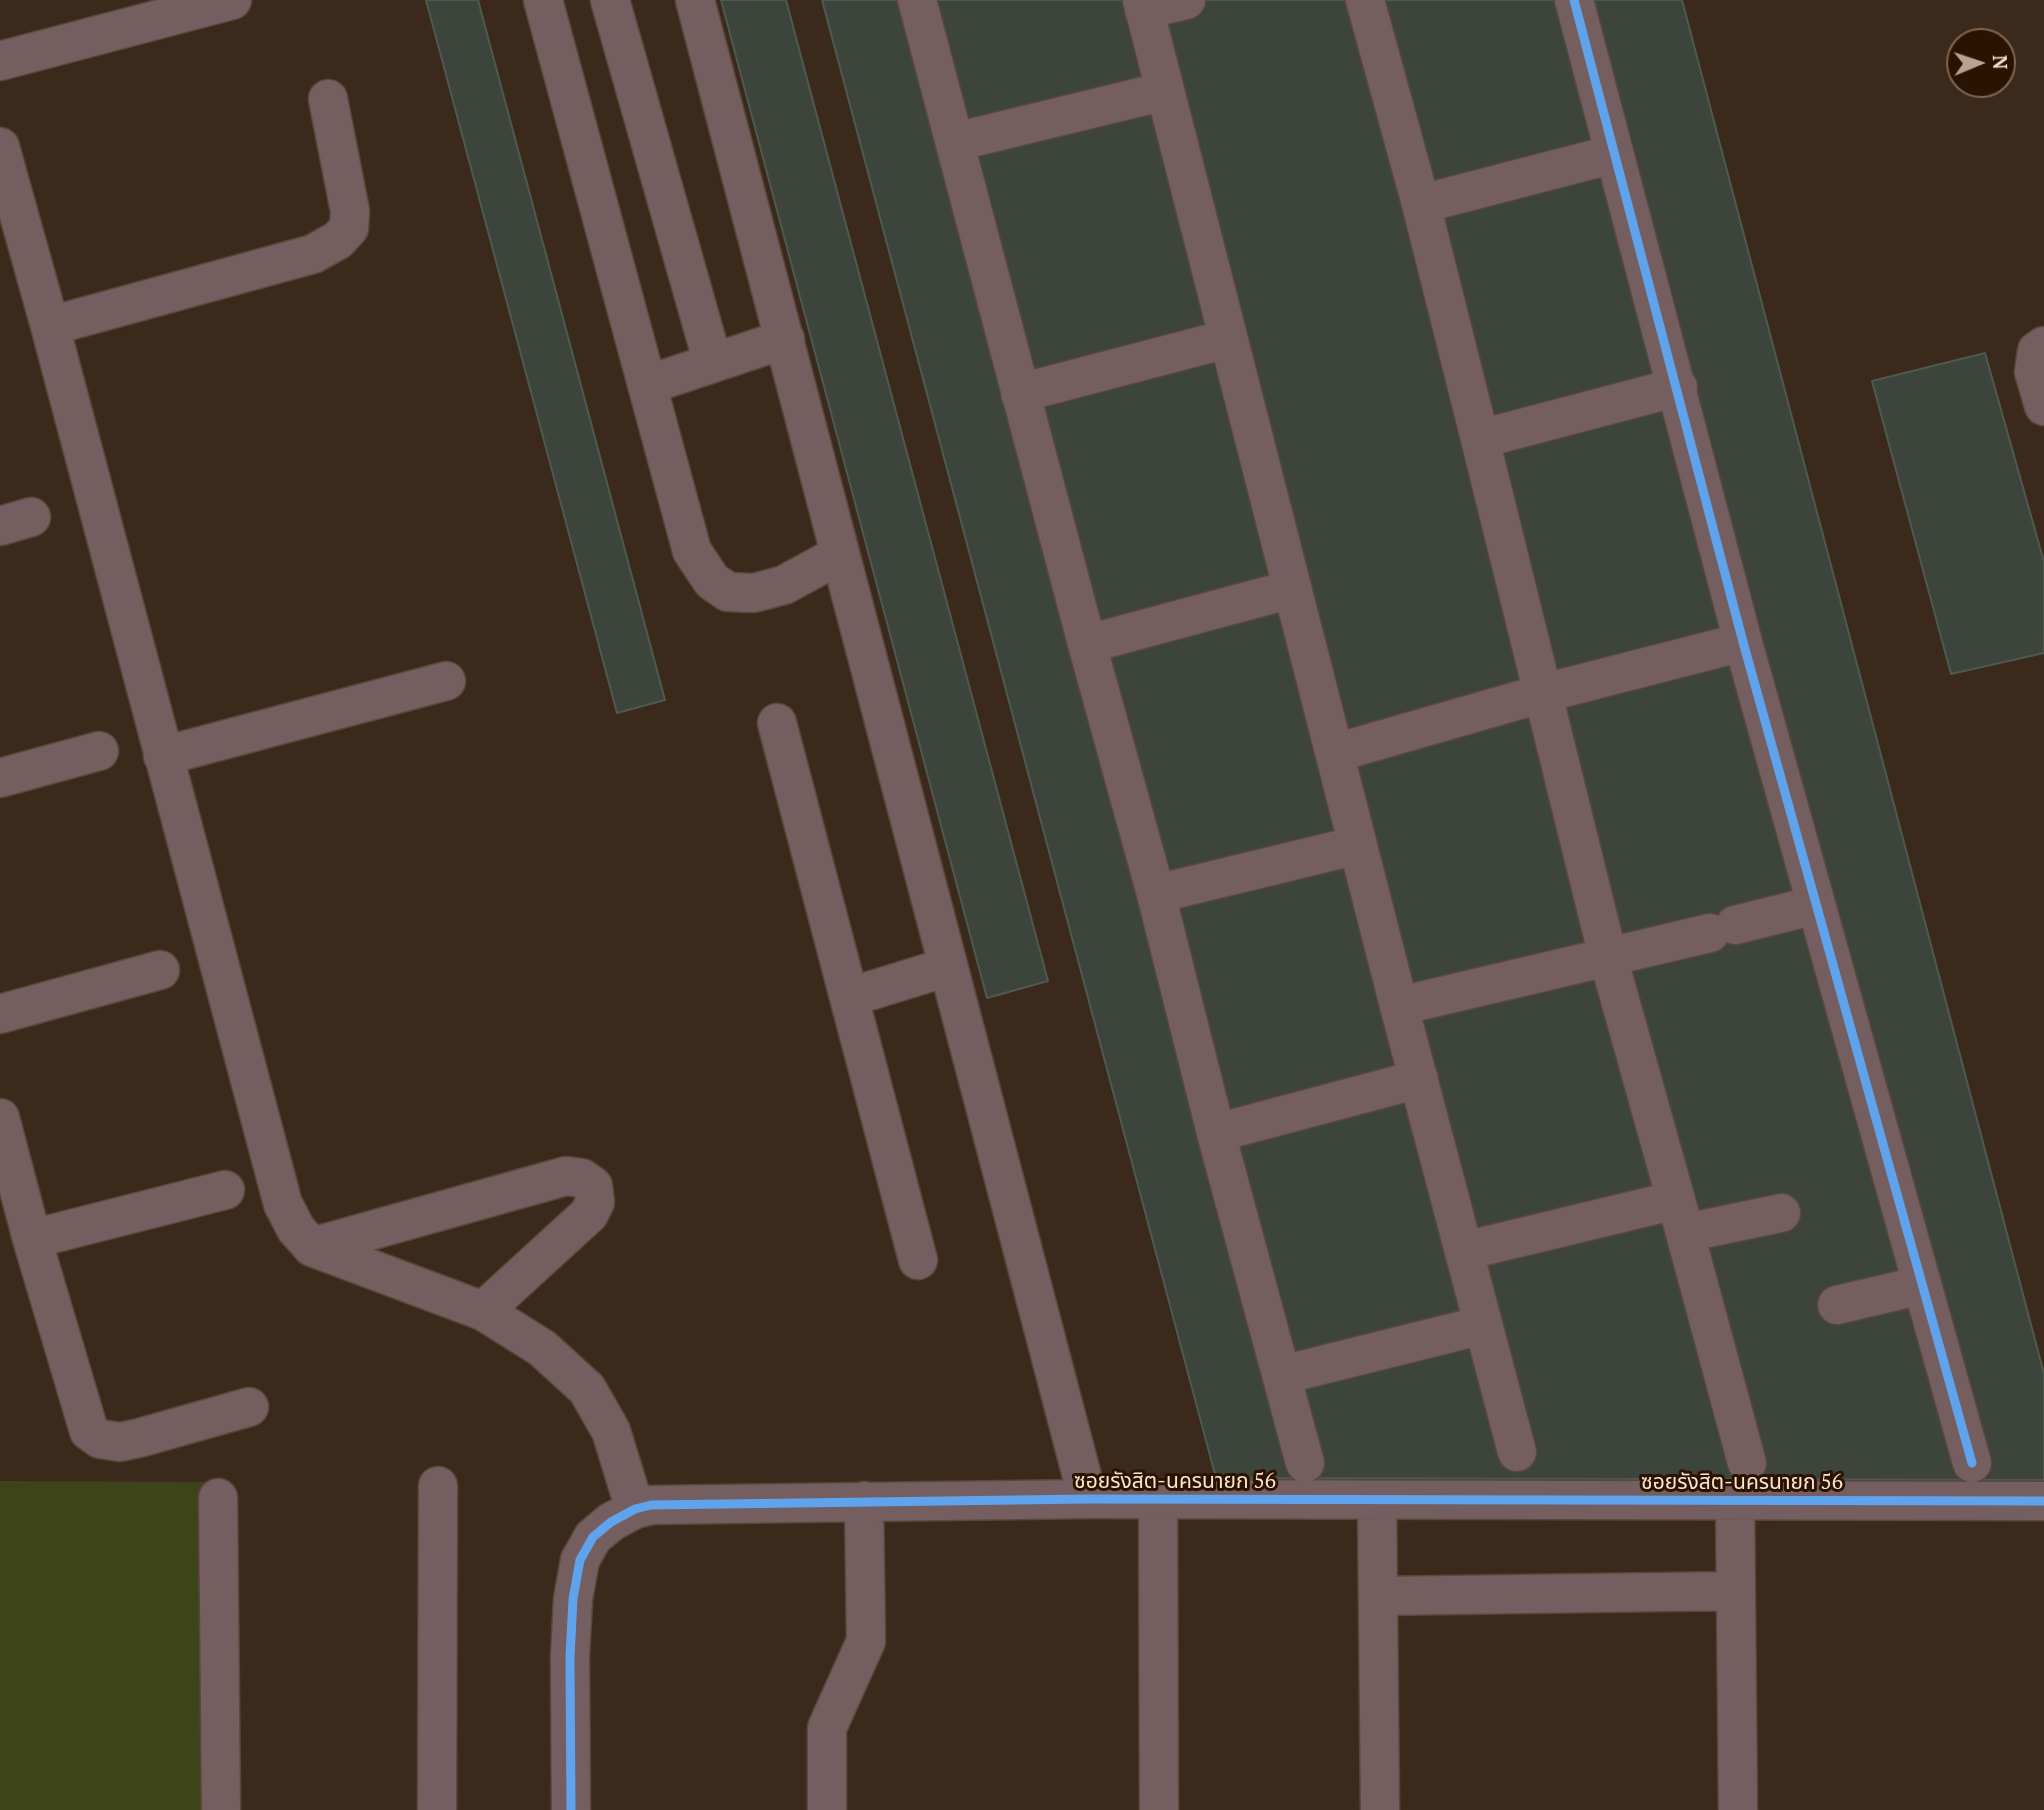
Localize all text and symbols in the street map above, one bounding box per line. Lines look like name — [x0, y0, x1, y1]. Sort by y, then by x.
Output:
north arrow — [1946, 28, 2016, 98]
text: N — [1988, 55, 2013, 70]
street label: ซอยรังสิต-นครนายก 56 — [1074, 1469, 1276, 1495]
street label: ซอยรังสิต-นครนายก 56 — [1641, 1470, 1843, 1496]

